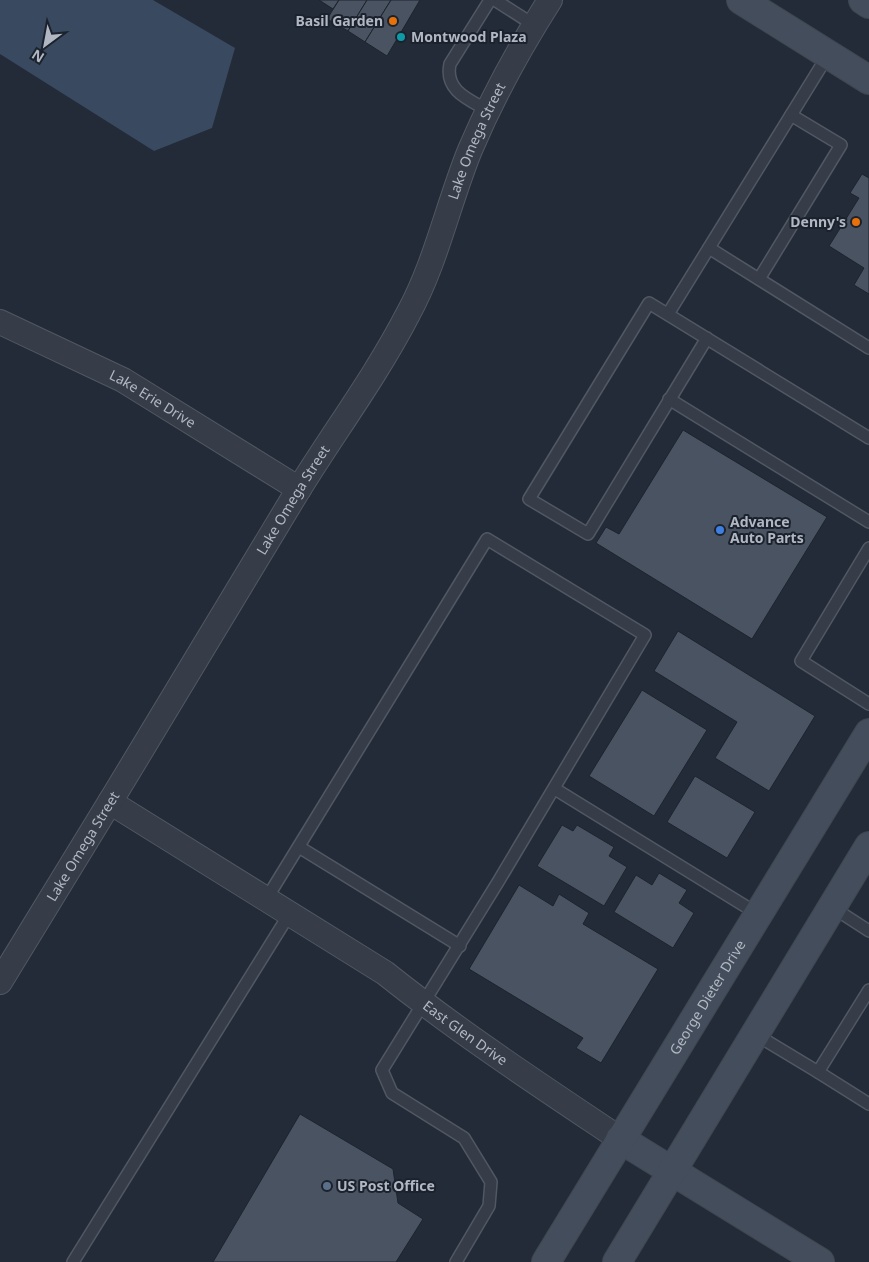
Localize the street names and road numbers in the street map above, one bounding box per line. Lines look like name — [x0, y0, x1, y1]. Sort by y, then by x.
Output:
street label: Lake Omega Street — [443, 79, 509, 202]
street label: Lake Erie Drive — [107, 365, 200, 432]
street label: Lake Omega Street — [252, 441, 334, 558]
street label: Lake Omega Street — [42, 788, 123, 905]
street label: George Dieter Drive — [665, 936, 749, 1058]
street label: East Glen Drive — [419, 996, 512, 1069]

